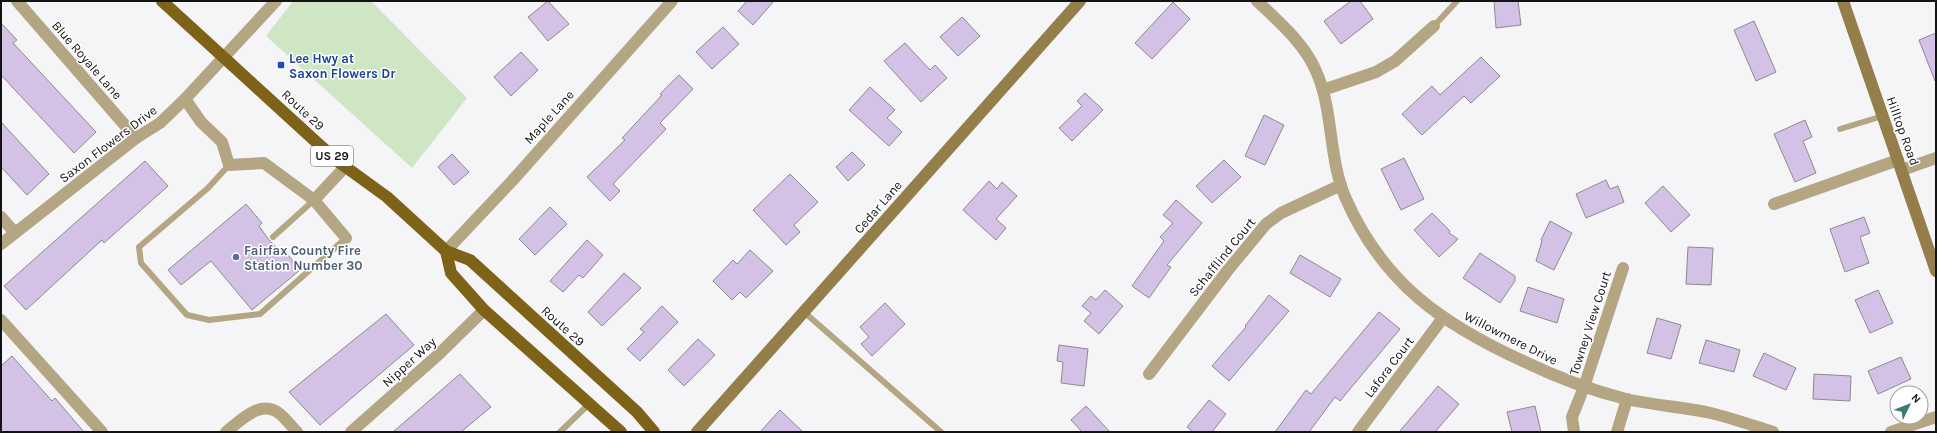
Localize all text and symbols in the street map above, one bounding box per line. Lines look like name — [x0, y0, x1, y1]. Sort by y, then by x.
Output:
street label: Blue Royale Lane — [49, 18, 125, 102]
place label: Lee Hwy at Saxon Flowers Dr — [289, 51, 396, 81]
marker: Lee Hwy at Saxon Flowers Dr — [276, 60, 286, 70]
street label: Route 29 — [279, 87, 327, 133]
street label: Maple Lane — [521, 87, 577, 147]
street label: Hilltop Road — [1884, 94, 1922, 168]
street label: Saxon Flowers Drive — [56, 102, 160, 186]
road number: US 29 — [311, 146, 353, 166]
street label: Cedar Lane — [851, 177, 905, 236]
street label: Schafflind Court — [1186, 214, 1258, 299]
place label: Fairfax County Fire Station Number 30 — [244, 243, 363, 273]
marker: Fairfax County Fire Station Number 30 — [231, 252, 241, 262]
street label: Towney View Court — [1566, 269, 1614, 377]
street label: Route 29 — [538, 303, 588, 349]
street label: Willowmere Drive — [1462, 308, 1561, 368]
street label: Nipper Way — [379, 334, 439, 390]
street label: Lafora Court — [1361, 334, 1417, 400]
north arrow — [1889, 385, 1929, 425]
text: N — [1909, 391, 1923, 406]

